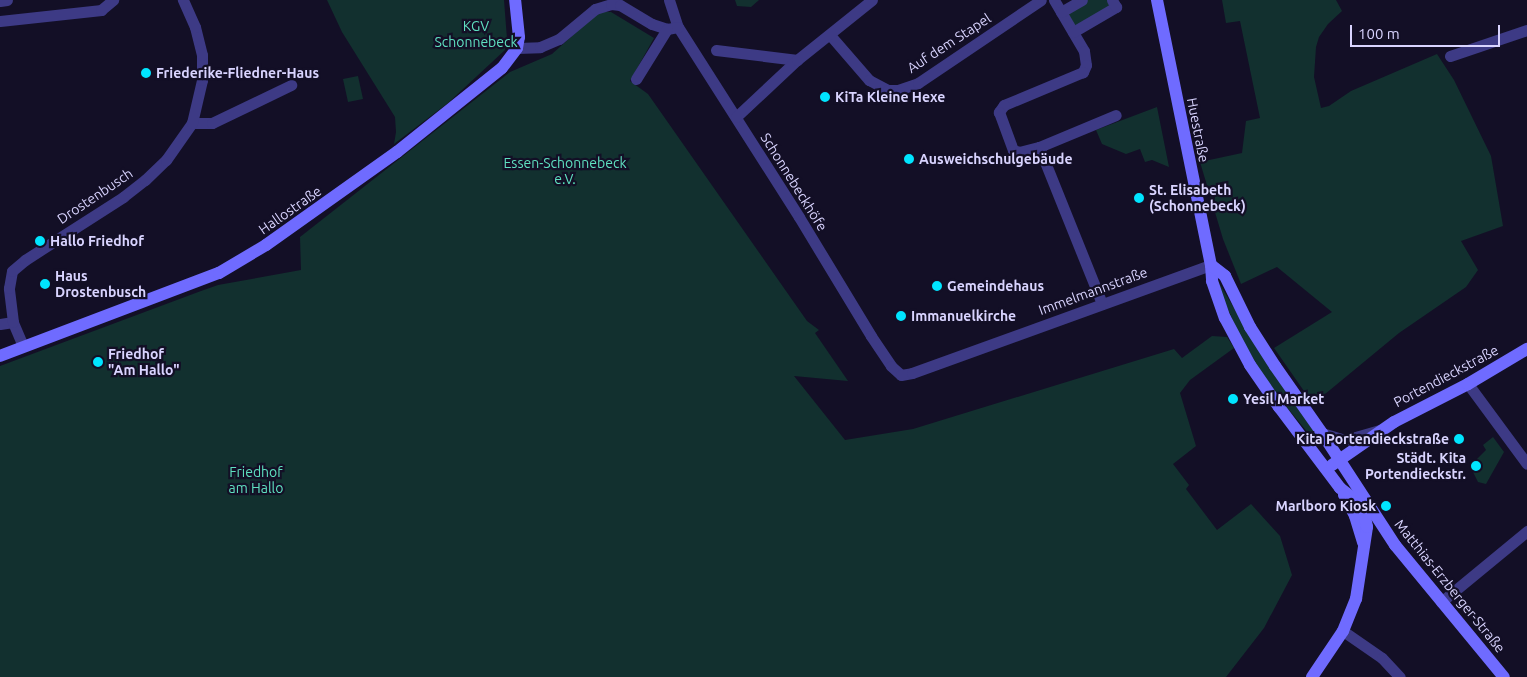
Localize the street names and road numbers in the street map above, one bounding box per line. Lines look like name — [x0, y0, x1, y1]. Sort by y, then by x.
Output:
street label: Auf dem Stapel — [904, 10, 994, 76]
street label: Huestraße — [1183, 96, 1213, 164]
street label: Schonnebeckhöfe — [757, 130, 831, 234]
street label: Drostenbusch — [54, 165, 136, 227]
street label: Hallostraße — [255, 182, 325, 238]
street label: Immelmannstraße — [1036, 264, 1150, 318]
street label: Portendieckstraße — [1391, 341, 1501, 411]
street label: Matthias-Erzberger-Straße — [1391, 516, 1509, 656]

